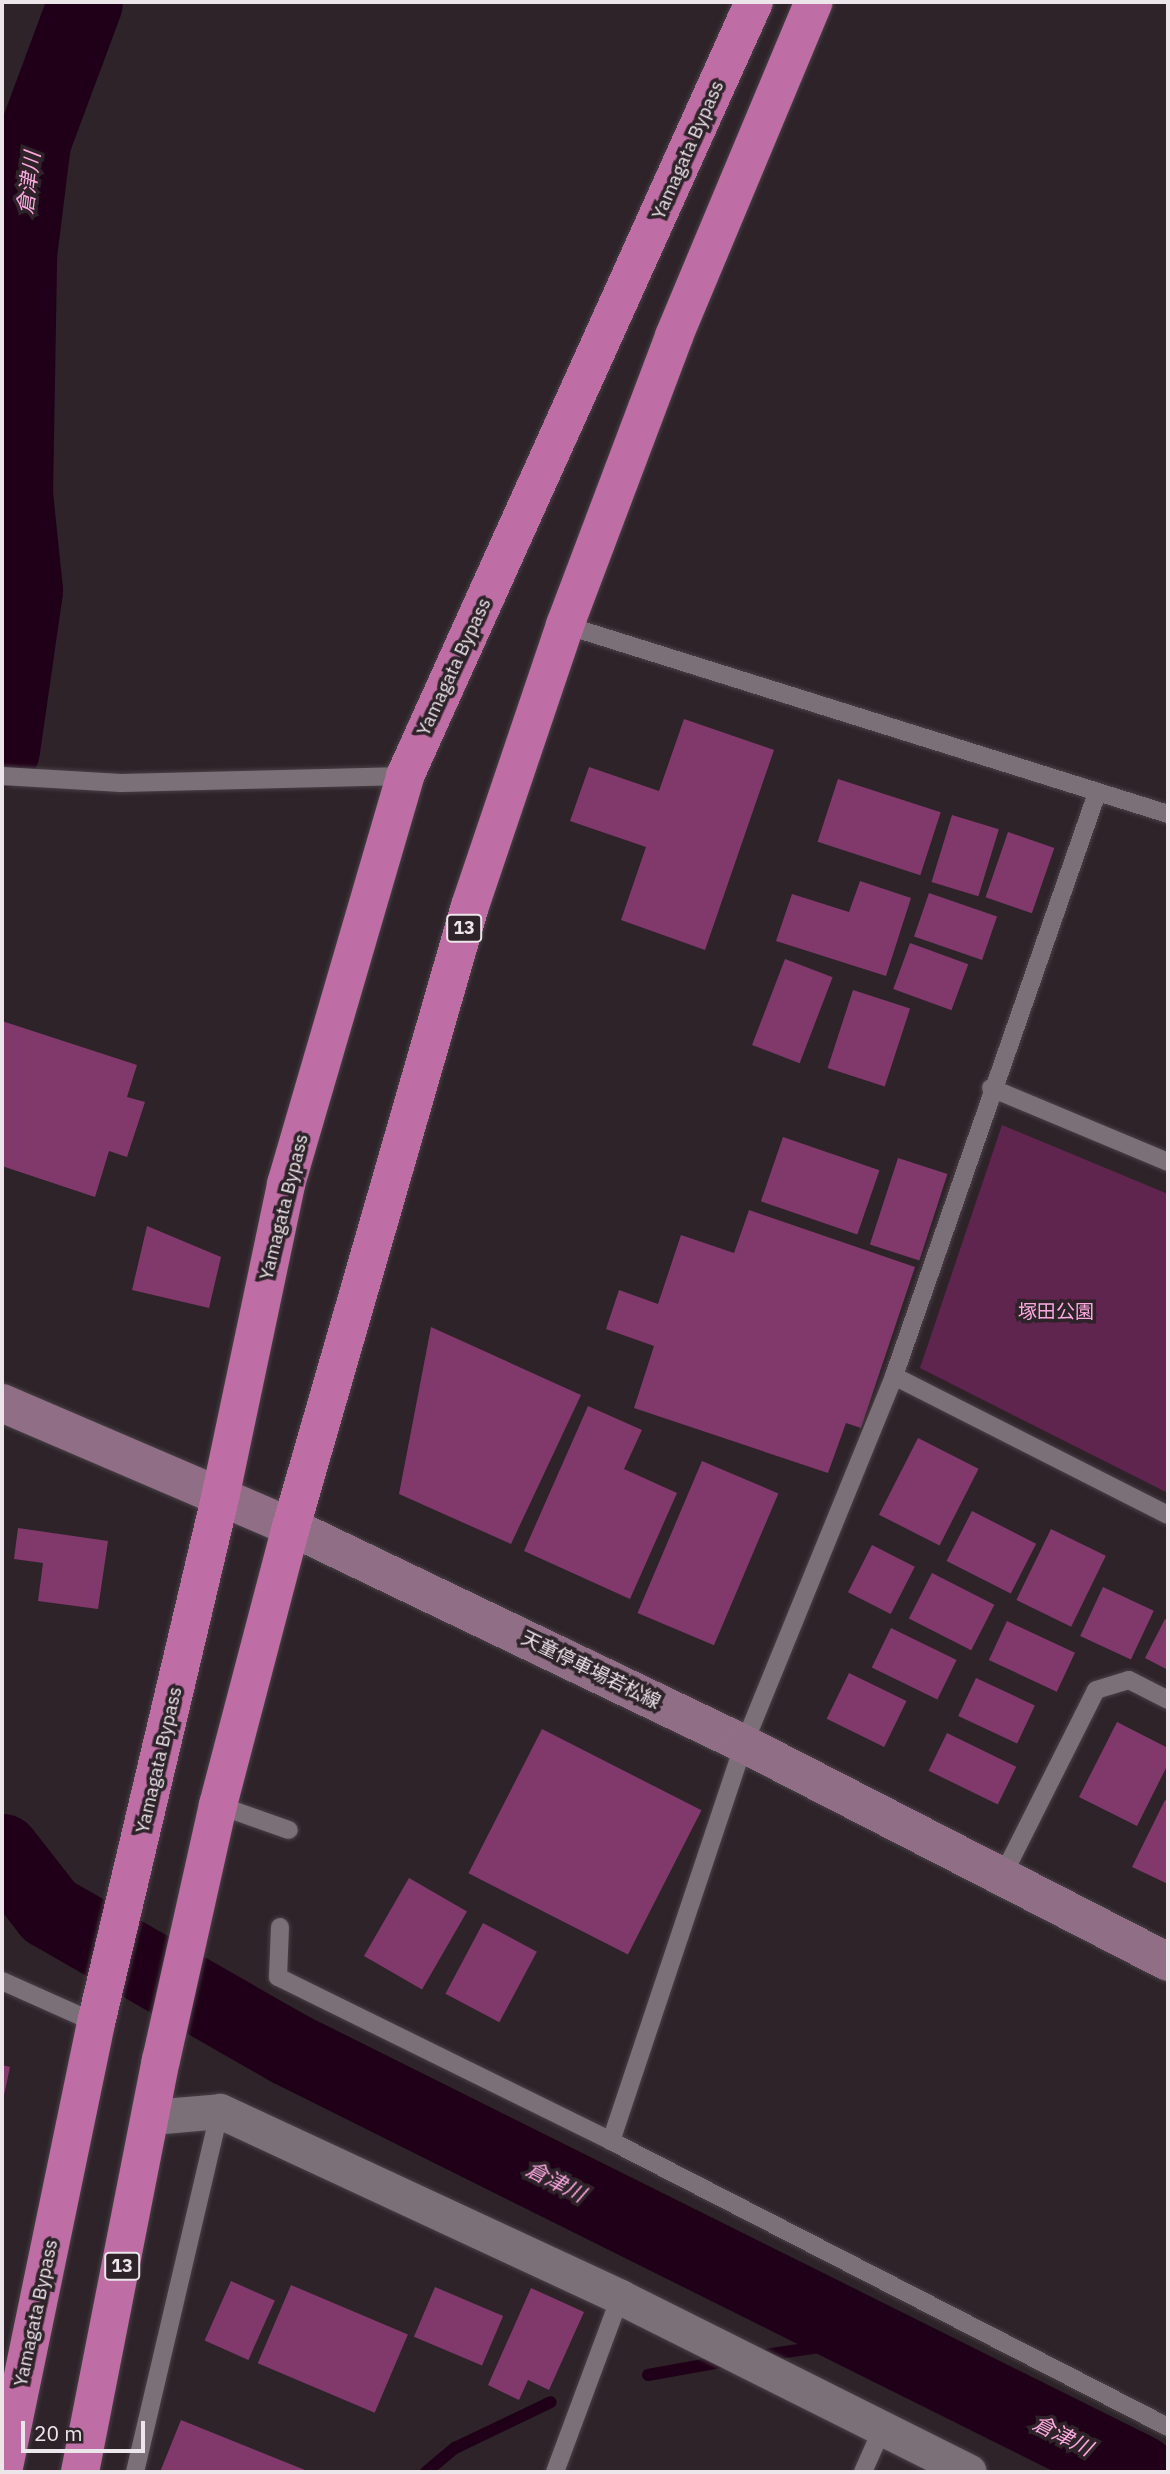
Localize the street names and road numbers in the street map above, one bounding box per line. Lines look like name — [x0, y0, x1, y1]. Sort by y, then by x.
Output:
street label: Yamagata Bypass — [647, 77, 729, 223]
street label: Yamagata Bypass — [412, 594, 496, 740]
road number: 13 — [445, 914, 483, 943]
street label: Yamagata Bypass — [255, 1132, 313, 1282]
street label: 天童停車場若松線 — [518, 1626, 664, 1714]
street label: Yamagata Bypass — [131, 1684, 187, 1836]
street label: Yamagata Bypass — [9, 2237, 63, 2389]
road number: 13 — [103, 2252, 141, 2280]

